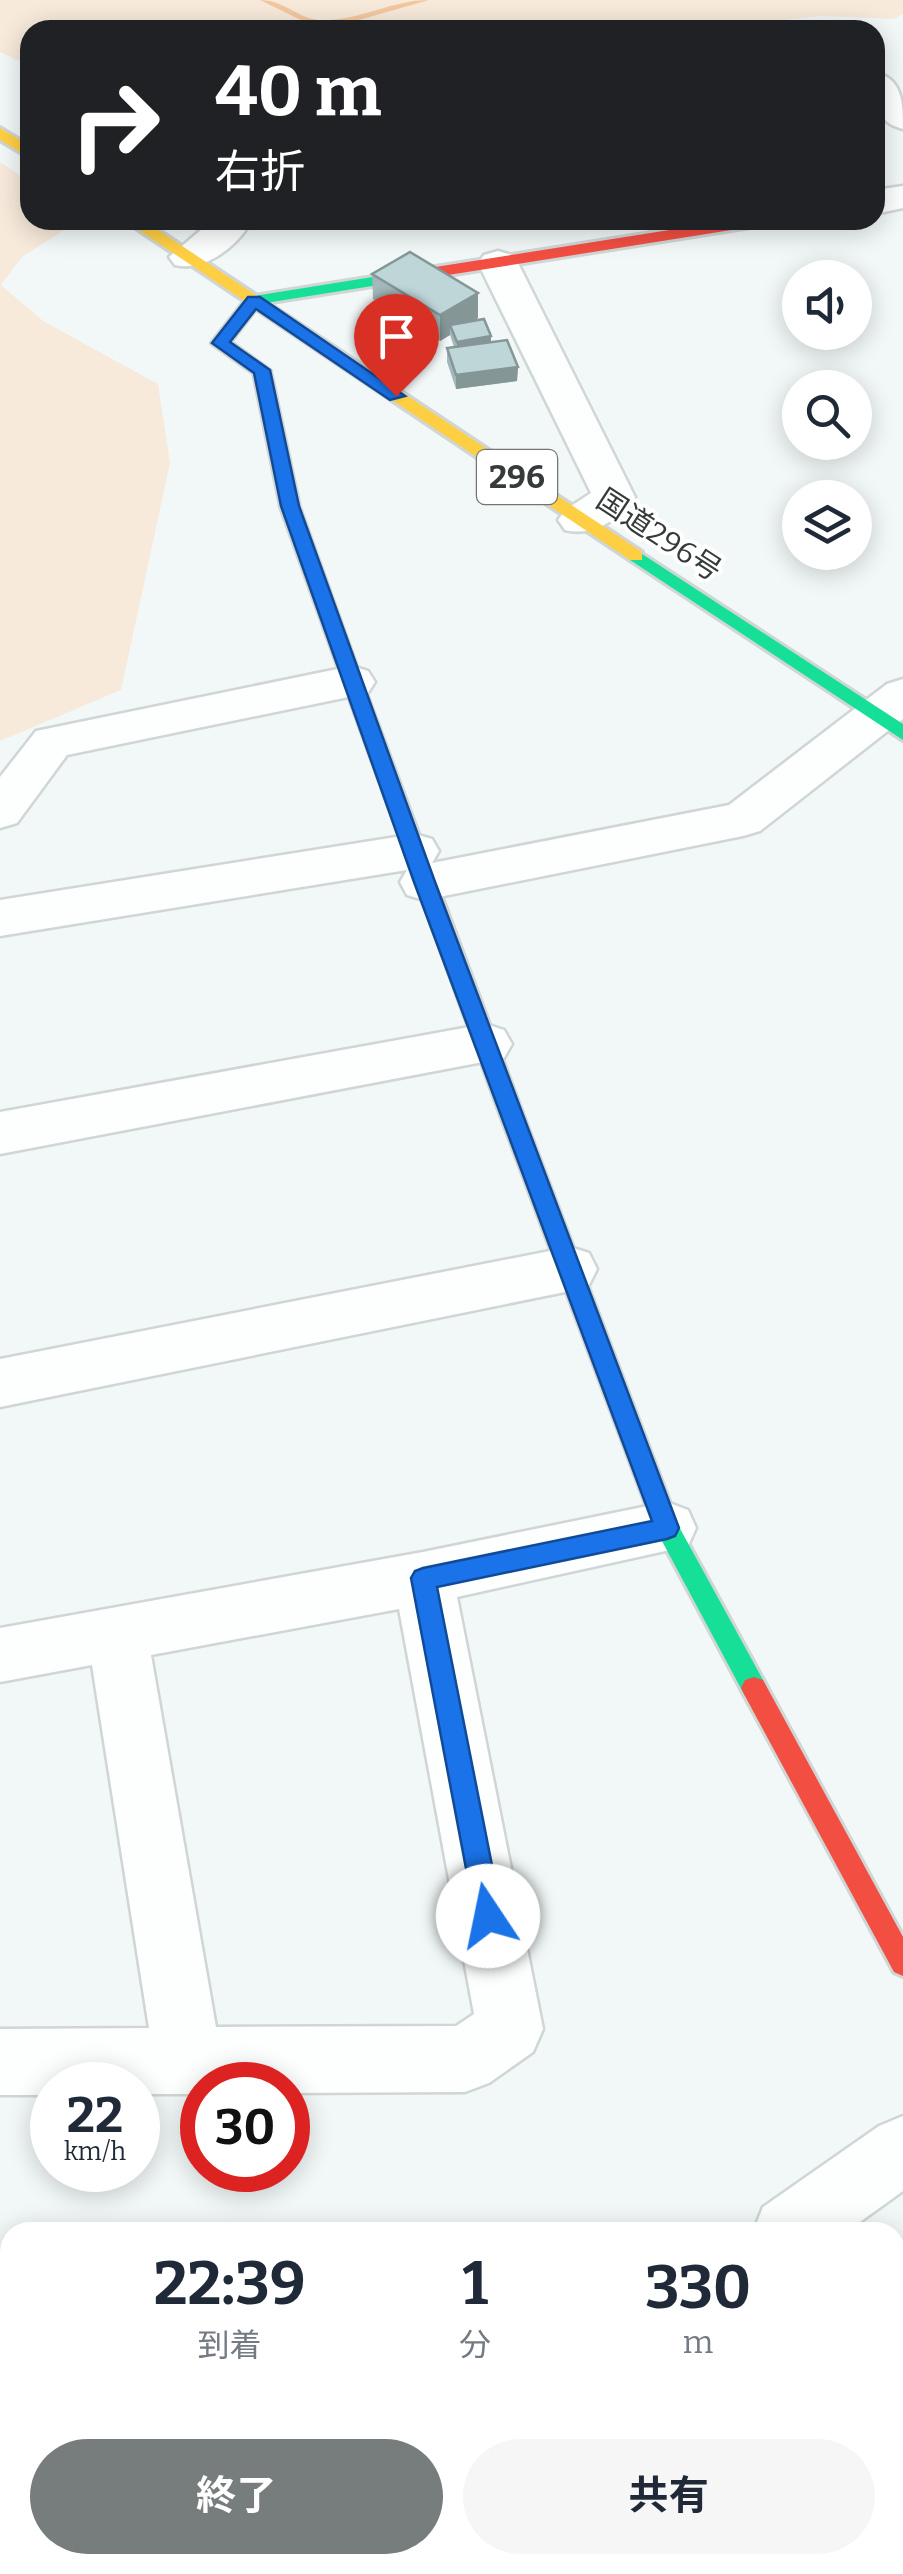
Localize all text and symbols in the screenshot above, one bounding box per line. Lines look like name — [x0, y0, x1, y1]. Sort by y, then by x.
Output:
text: 40 m — [215, 50, 381, 134]
icon: right — [50, 60, 180, 190]
text: 右折 — [215, 145, 305, 199]
map controls — [782, 260, 872, 570]
button: sound — [782, 260, 872, 350]
pin — [354, 294, 439, 397]
icon: arrive — [369, 309, 424, 364]
button: search — [782, 370, 872, 460]
road number: 296 — [477, 450, 557, 504]
button: layers — [782, 480, 872, 570]
street label: 国道296号 — [590, 481, 728, 589]
position arrow — [436, 1864, 540, 1968]
speed limit sign: 30 — [180, 2062, 310, 2192]
text: 22 — [67, 2085, 123, 2145]
text: km/h — [64, 2137, 126, 2167]
text: 22:39 — [154, 2248, 305, 2320]
text: 1 — [462, 2248, 488, 2320]
text: 330 — [645, 2252, 751, 2324]
text: m — [683, 2323, 713, 2361]
text: 到着 — [198, 2326, 262, 2364]
text: 分 — [459, 2326, 491, 2364]
button: 終了 — [30, 2439, 443, 2554]
button: 共有 — [463, 2439, 875, 2554]

